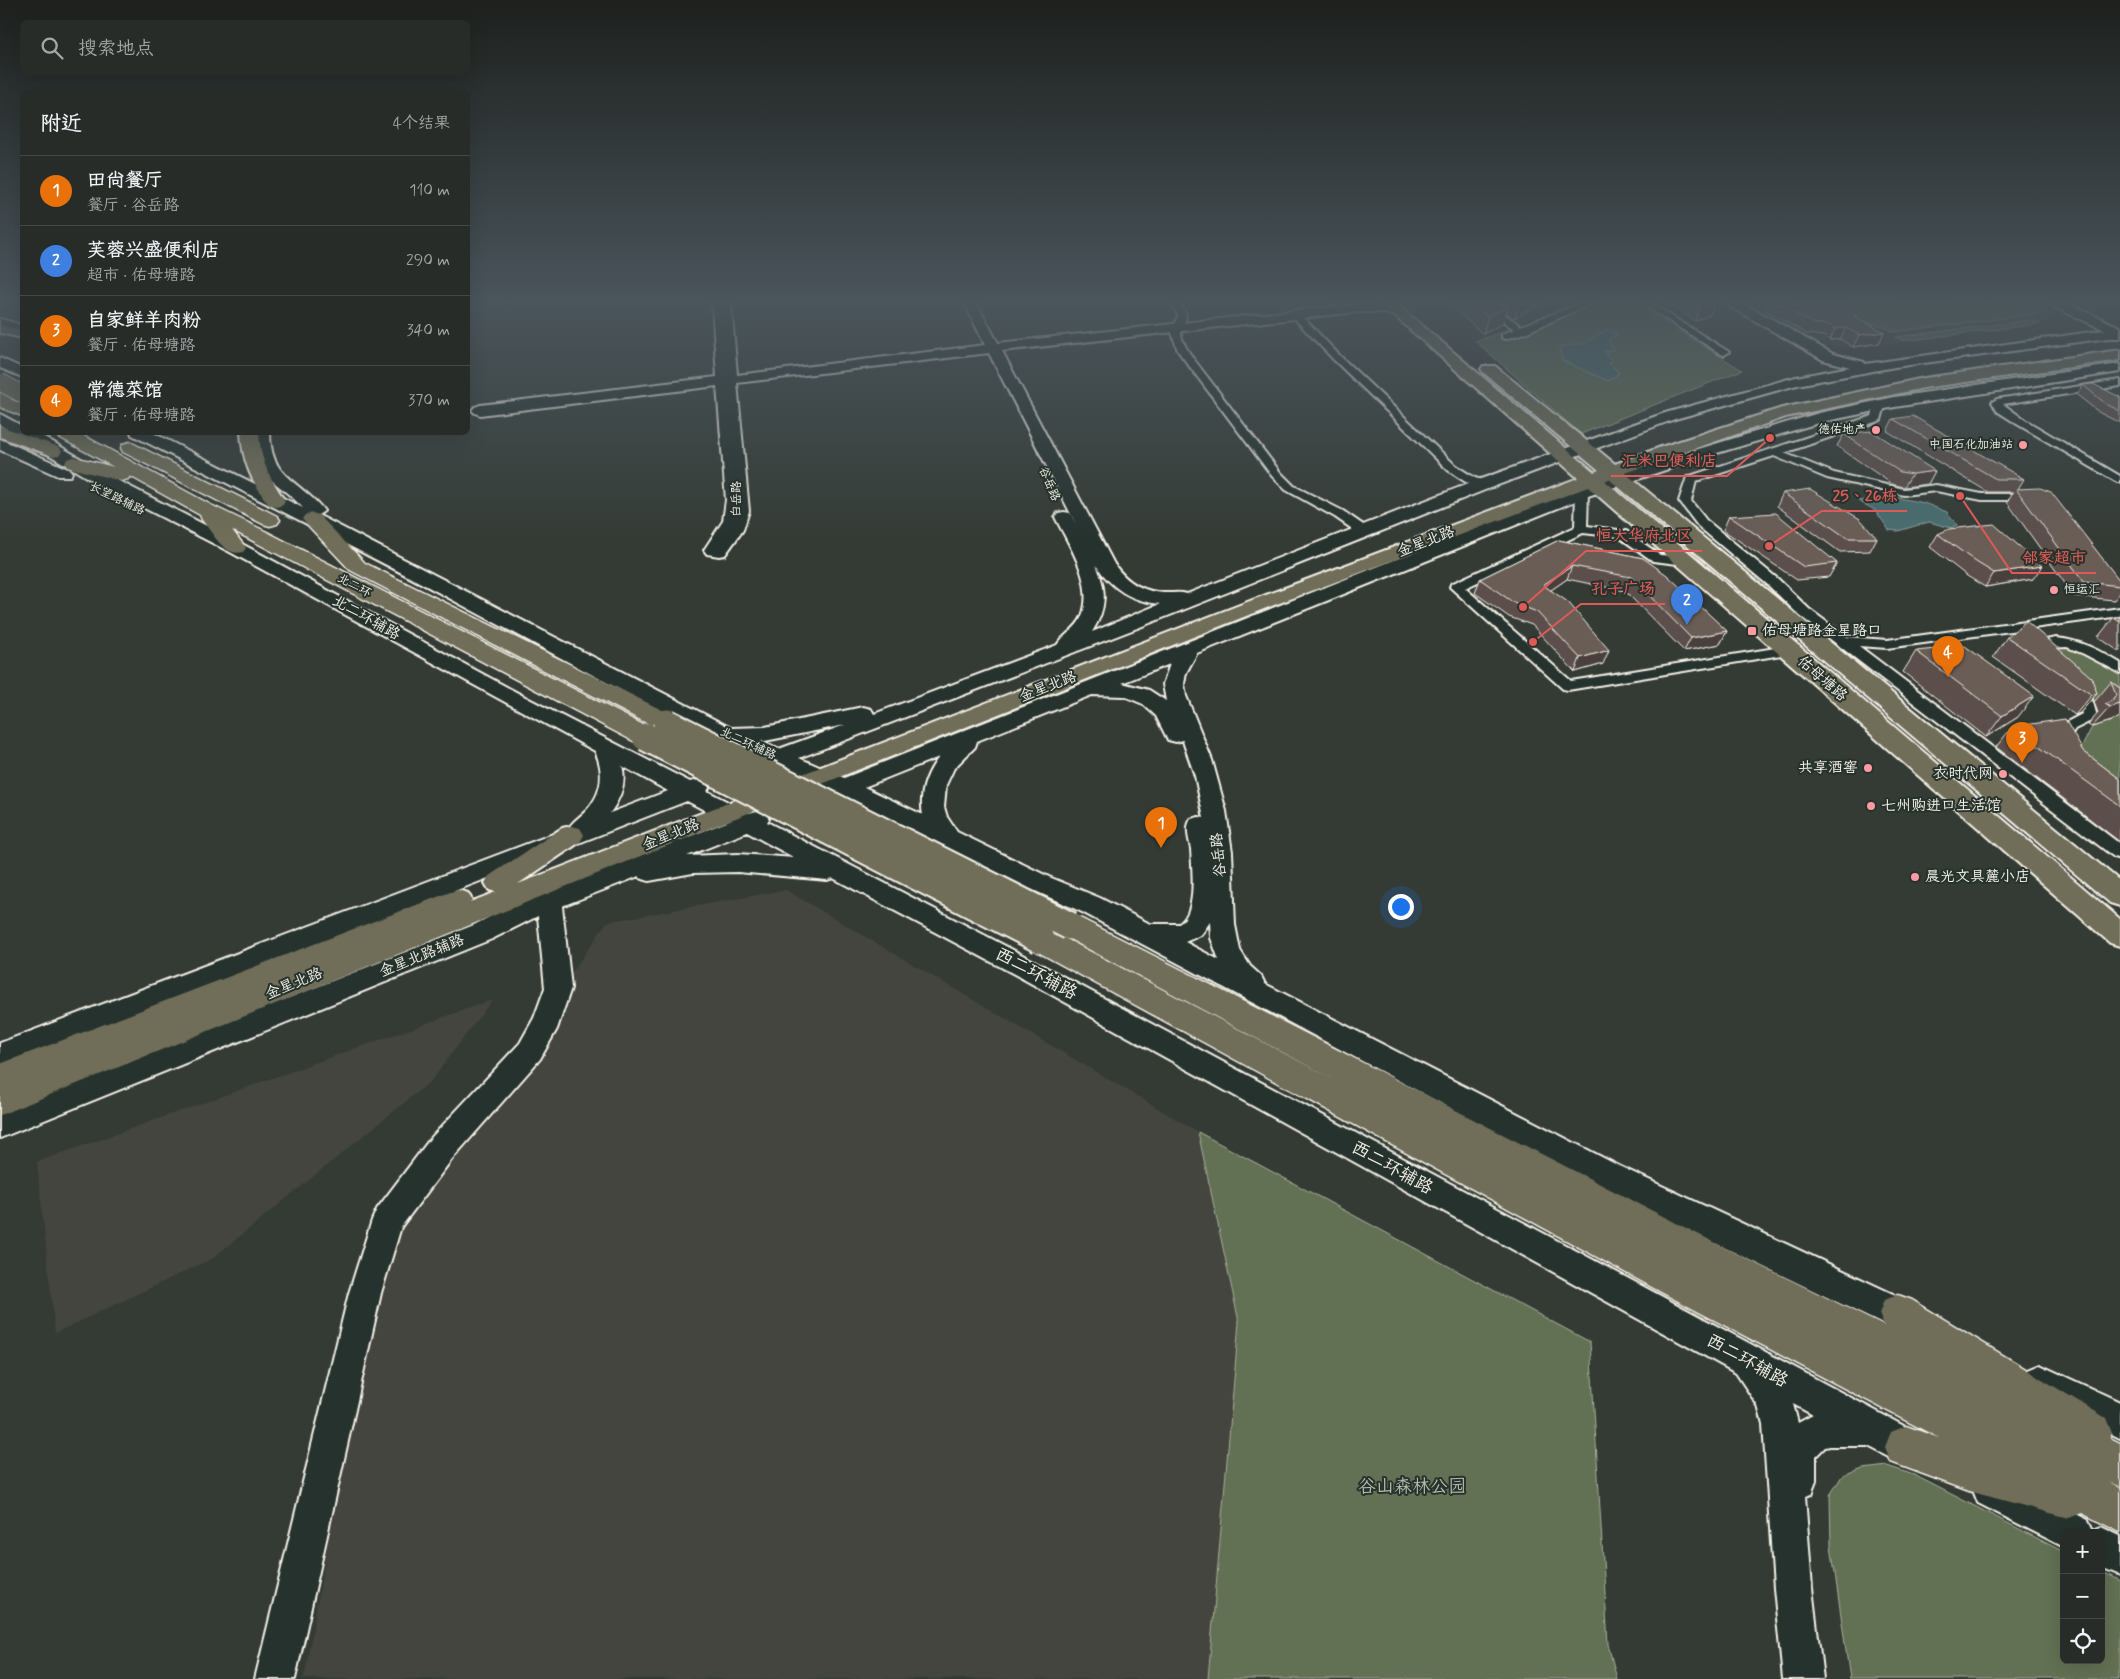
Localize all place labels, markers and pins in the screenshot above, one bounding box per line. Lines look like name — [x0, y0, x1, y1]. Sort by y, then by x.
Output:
place label: 德佑地产 — [1818, 422, 1866, 438]
marker: 德佑地产 — [1870, 424, 1882, 436]
place label: 中国石化加油站 — [1929, 437, 2013, 453]
marker: 中国石化加油站 — [2017, 439, 2029, 451]
callout: 汇米巴便利店 — [1611, 445, 1727, 476]
callout: 25、26栋 — [1822, 480, 1907, 511]
callout: 恒大华府北区 — [1586, 520, 1702, 551]
callout: 邻家超市 — [2012, 542, 2096, 573]
callout: 孔子广场 — [1581, 573, 1665, 604]
place label: 恒运汇 — [2064, 582, 2100, 598]
pin: 2 — [1671, 584, 1703, 625]
marker: 恒运汇 — [2048, 584, 2060, 596]
place label: 佑母塘路金星路口 — [1762, 621, 1882, 641]
marker: 佑母塘路金星路口 — [1746, 625, 1758, 637]
pin: 4 — [1932, 636, 1964, 677]
pin: 3 — [2006, 722, 2038, 763]
place label: 共享酒窖 — [1798, 758, 1858, 778]
marker: 共享酒窖 — [1862, 762, 1874, 774]
place label: 衣时代网 — [1933, 764, 1993, 784]
marker: 衣时代网 — [1997, 768, 2009, 780]
place label: 七州购进口生活馆 — [1881, 796, 2001, 816]
marker: 七州购进口生活馆 — [1865, 800, 1877, 812]
pin: 1 — [1145, 807, 1177, 848]
place label: 晨光文具麓小店 — [1925, 867, 2030, 887]
marker: 晨光文具麓小店 — [1909, 871, 1921, 883]

